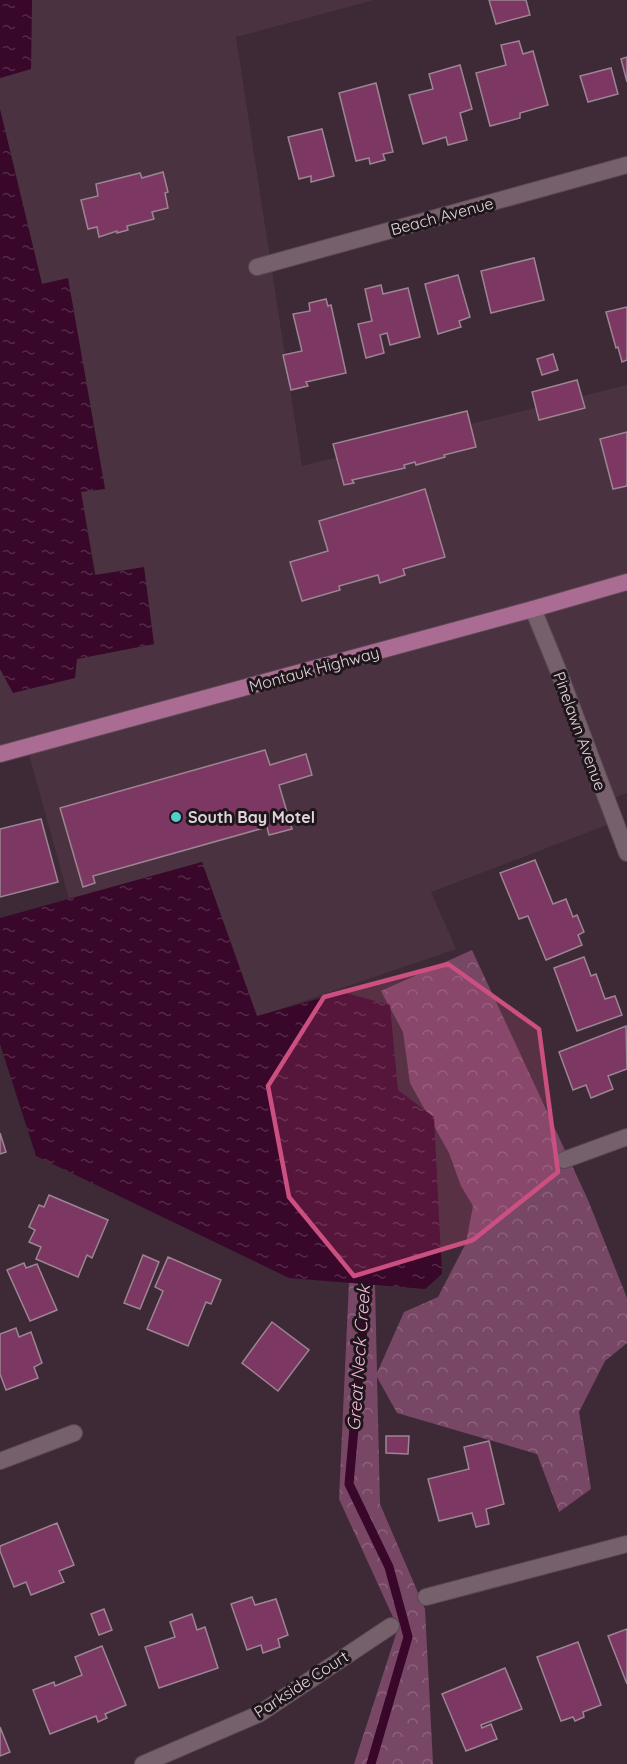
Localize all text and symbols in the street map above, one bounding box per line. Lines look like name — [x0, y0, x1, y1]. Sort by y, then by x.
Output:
street label: Beach Avenue — [388, 193, 496, 239]
street label: Montauk Highway — [247, 642, 381, 696]
street label: Pinelawn Avenue — [549, 669, 611, 793]
place label: South Bay Motel — [188, 807, 315, 827]
marker: South Bay Motel — [169, 810, 183, 824]
water label: Great Neck Creek — [342, 1283, 375, 1432]
street label: Parkside Court — [250, 1646, 352, 1722]

